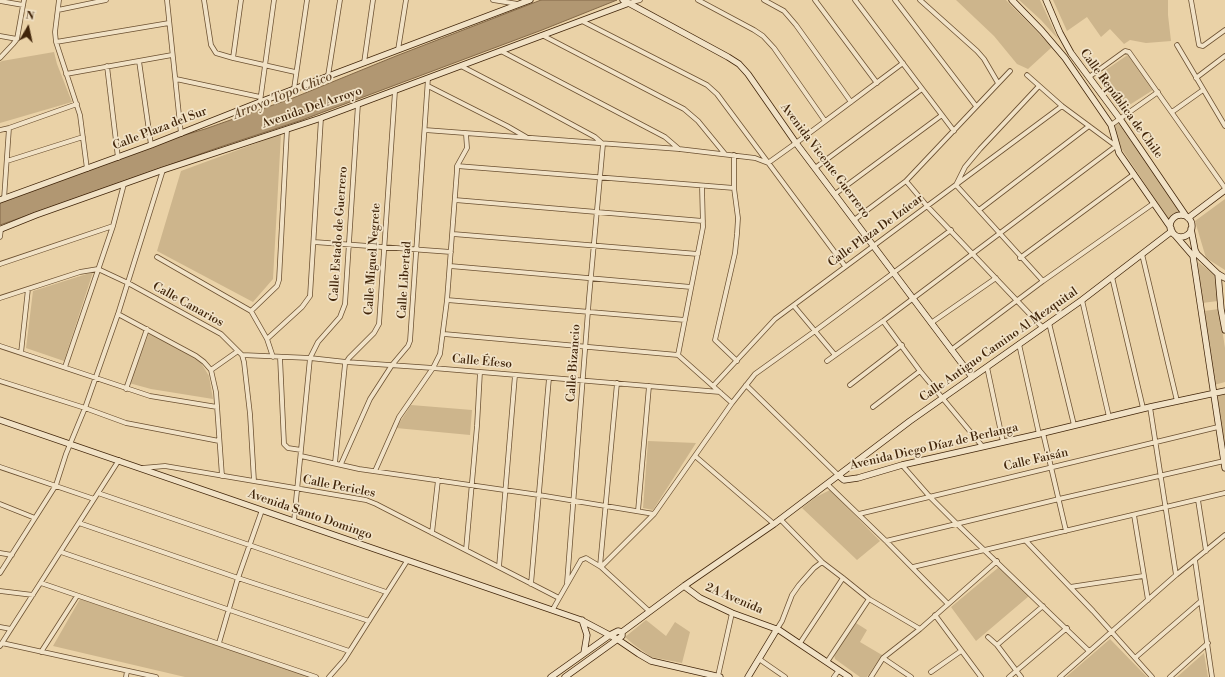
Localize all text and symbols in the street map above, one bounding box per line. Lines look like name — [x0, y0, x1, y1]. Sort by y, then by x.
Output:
north arrow — [8, 8, 48, 48]
text: N — [24, 9, 35, 24]
street label: Calle República de Chile — [1077, 47, 1165, 161]
water label: Arroyo Topo Chico — [231, 69, 335, 123]
street label: Avenida Del Arroyo — [260, 84, 364, 132]
street label: Avenida Vicente Guerrero — [777, 101, 873, 221]
street label: Calle Plaza del Sur — [111, 104, 209, 154]
street label: Calle Estado de Guerrero — [327, 166, 351, 302]
street label: Calle Plaza De Izúcar — [825, 192, 927, 270]
street label: Calle Miguel Negrete — [362, 202, 384, 316]
street label: Calle Libertad — [395, 241, 415, 319]
street label: Calle Canarios — [150, 280, 226, 330]
street label: Calle Antiguo Camino Al Mezquital — [917, 285, 1081, 405]
street label: Calle Bizancio — [564, 324, 584, 402]
street label: Calle Éfeso — [451, 352, 513, 372]
street label: Avenida Diego Díaz de Berlanga — [848, 421, 1020, 473]
street label: Calle Faisán — [1002, 446, 1070, 474]
street label: Calle Pericles — [301, 473, 377, 501]
street label: Avenida Santo Domingo — [246, 487, 374, 543]
street label: 2A Avenida — [703, 580, 765, 618]

